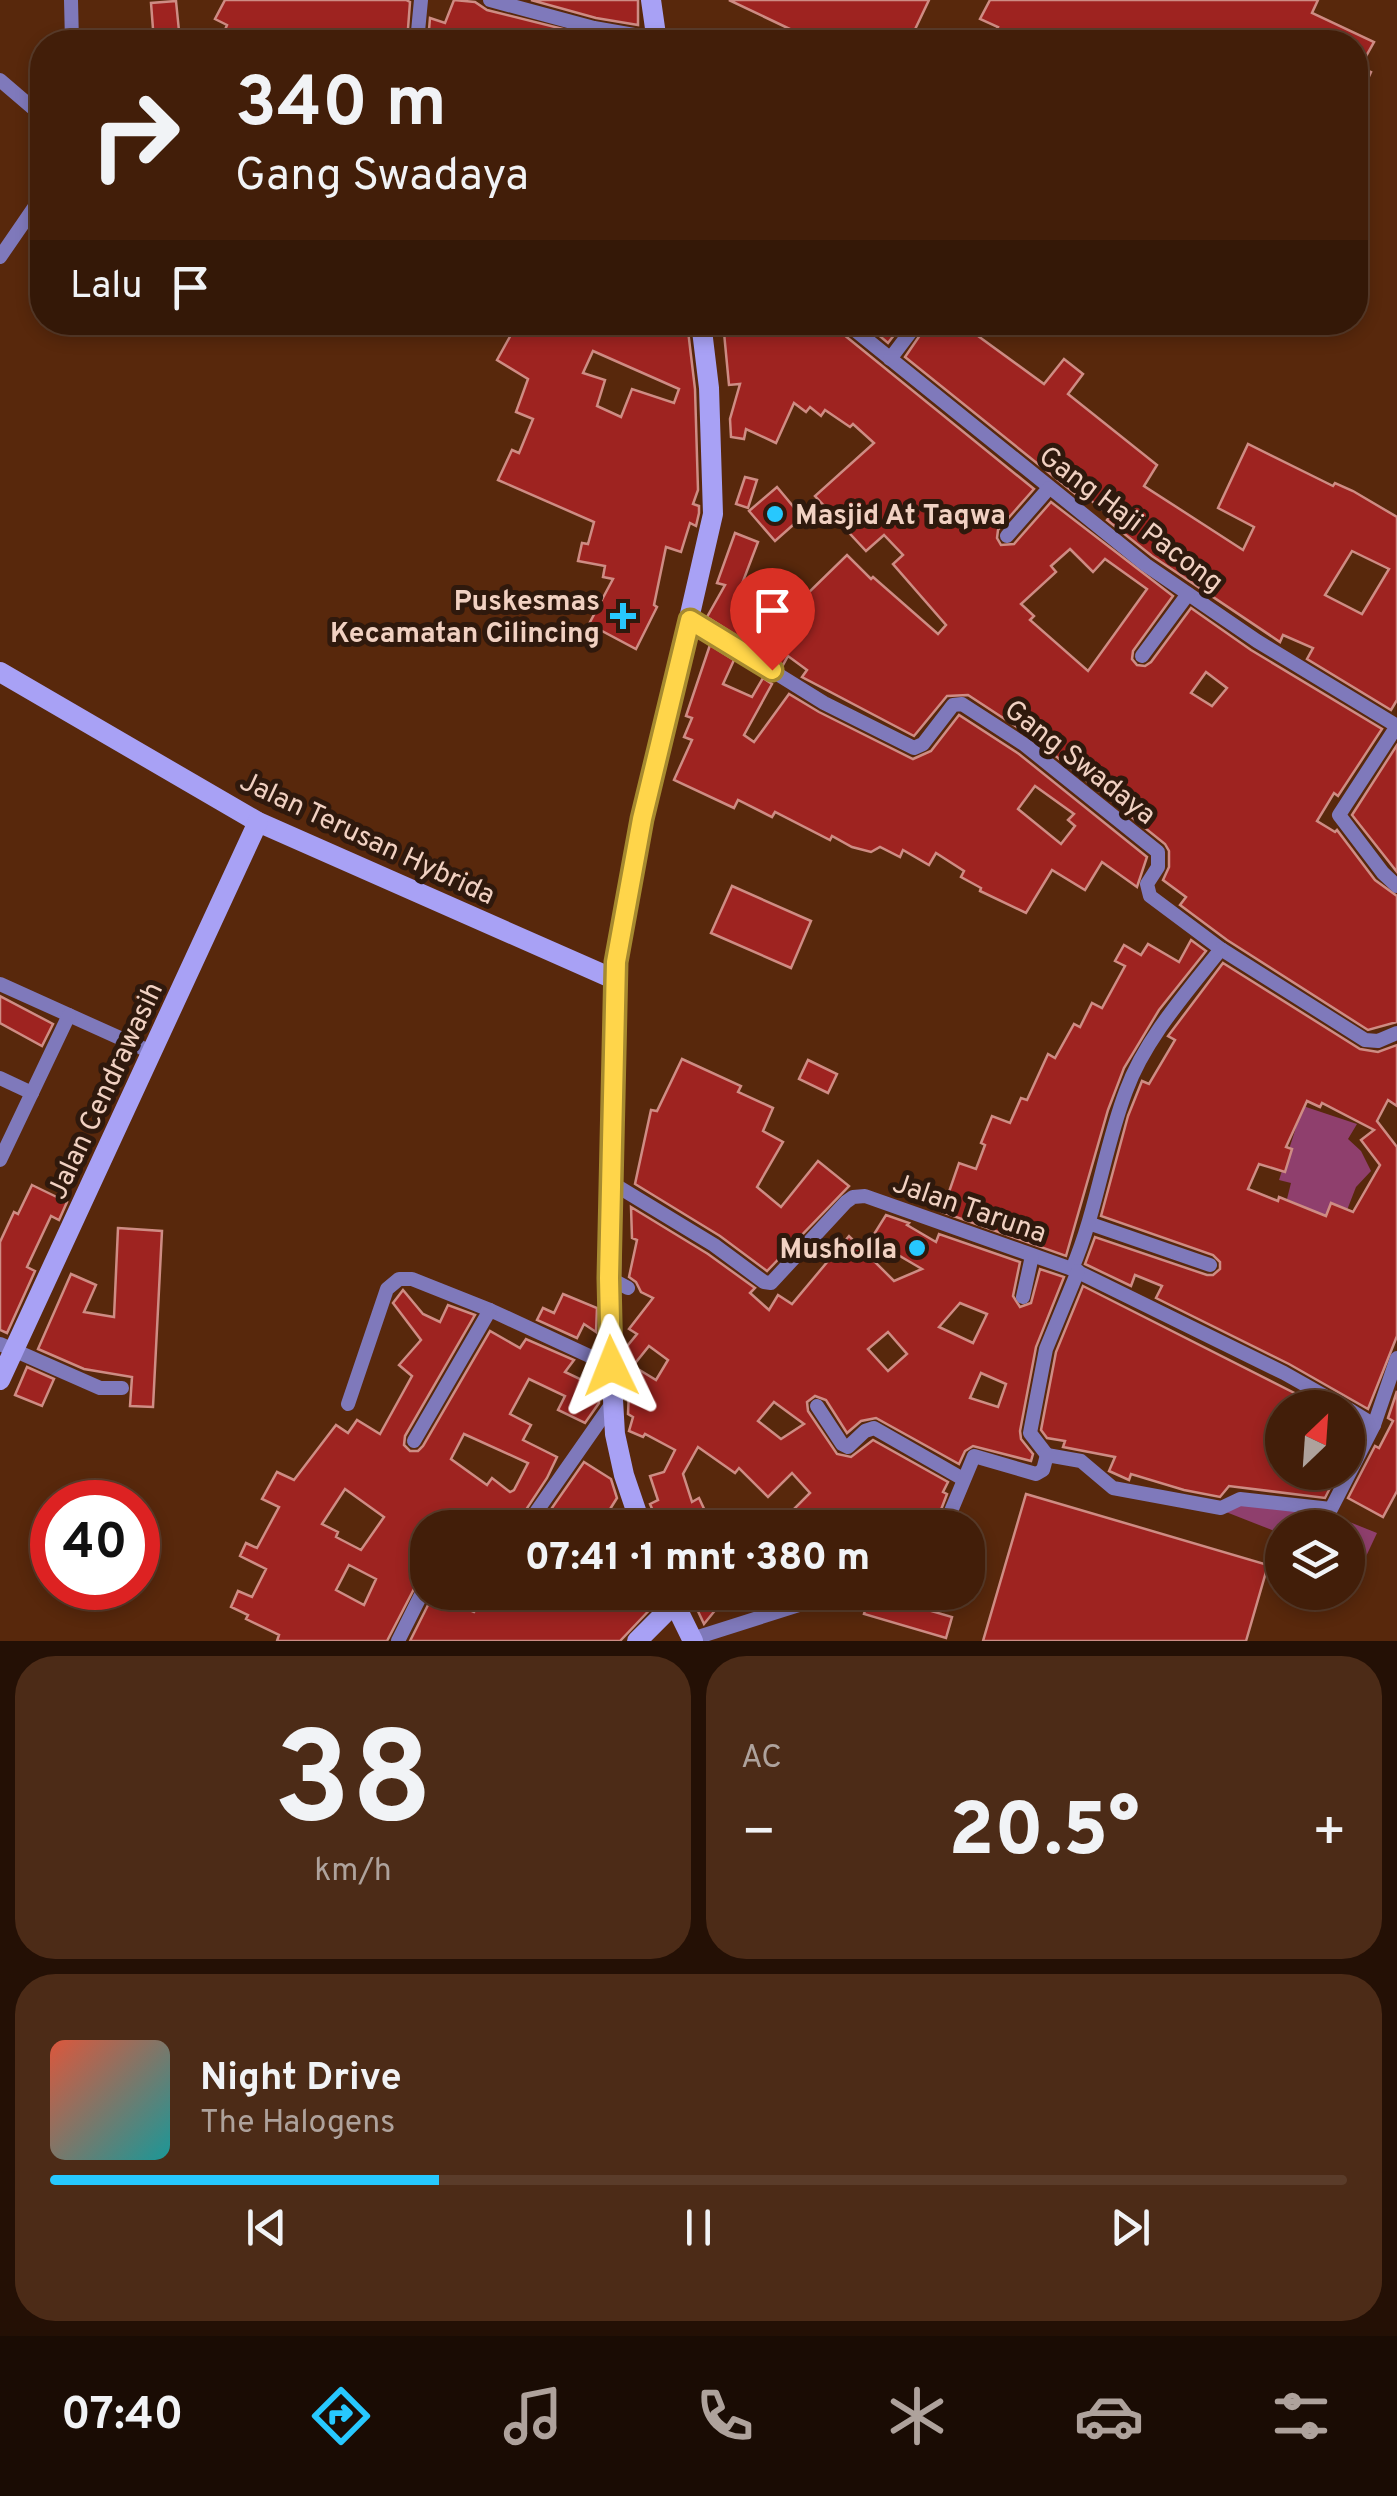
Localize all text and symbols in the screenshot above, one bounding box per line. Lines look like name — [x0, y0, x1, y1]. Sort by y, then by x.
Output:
text: 340 m — [235, 62, 447, 151]
icon: right — [70, 70, 200, 200]
text: Gang Swadaya — [235, 149, 529, 206]
icon: arrive — [163, 260, 218, 315]
text: Lalu — [70, 263, 143, 312]
street label: Gang Haji Pacong — [1031, 439, 1230, 602]
place label: Masjid At Taqwa — [795, 499, 1006, 535]
marker: Masjid At Taqwa — [764, 503, 786, 525]
pin — [730, 568, 815, 671]
icon: arrive — [745, 583, 800, 638]
place label: Puskesmas Kecamatan Cilincing — [330, 585, 600, 653]
marker: Puskesmas Kecamatan Cilincing — [610, 603, 636, 629]
street label: Gang Swadaya — [996, 693, 1162, 834]
street label: Jalan Terusan Hybrida — [233, 765, 500, 915]
street label: Jalan Cendrawasih — [41, 977, 173, 1206]
street label: Jalan Taruna — [887, 1167, 1051, 1253]
place label: Musholla — [780, 1233, 897, 1269]
marker: Musholla — [906, 1237, 928, 1259]
position arrow — [559, 1314, 663, 1418]
north arrow — [1265, 1390, 1365, 1490]
map controls — [1265, 1390, 1365, 1610]
speed limit sign: 40 — [30, 1480, 160, 1610]
button: layers — [1265, 1510, 1365, 1610]
text: 07:41 · 1 mnt · 380 m — [525, 1535, 870, 1584]
text: 38 — [273, 1704, 433, 1869]
text: AC — [741, 1739, 782, 1779]
text: 20.5° — [948, 1787, 1140, 1882]
text: − — [741, 1800, 776, 1870]
text: + — [1312, 1800, 1347, 1870]
text: km/h — [314, 1852, 392, 1892]
text: Night Drive — [200, 2055, 402, 2104]
text: The Halogens — [200, 2104, 395, 2144]
icon: previous — [239, 2200, 294, 2255]
icon: pause — [671, 2200, 726, 2255]
icon: next — [1103, 2200, 1158, 2255]
icon: directions — [306, 2381, 376, 2451]
icon: music — [498, 2381, 568, 2451]
icon: phone — [690, 2381, 760, 2451]
icon: climate — [882, 2381, 952, 2451]
icon: car — [1074, 2381, 1144, 2451]
icon: filters — [1266, 2381, 1336, 2451]
text: 07:40 — [61, 2388, 183, 2445]

